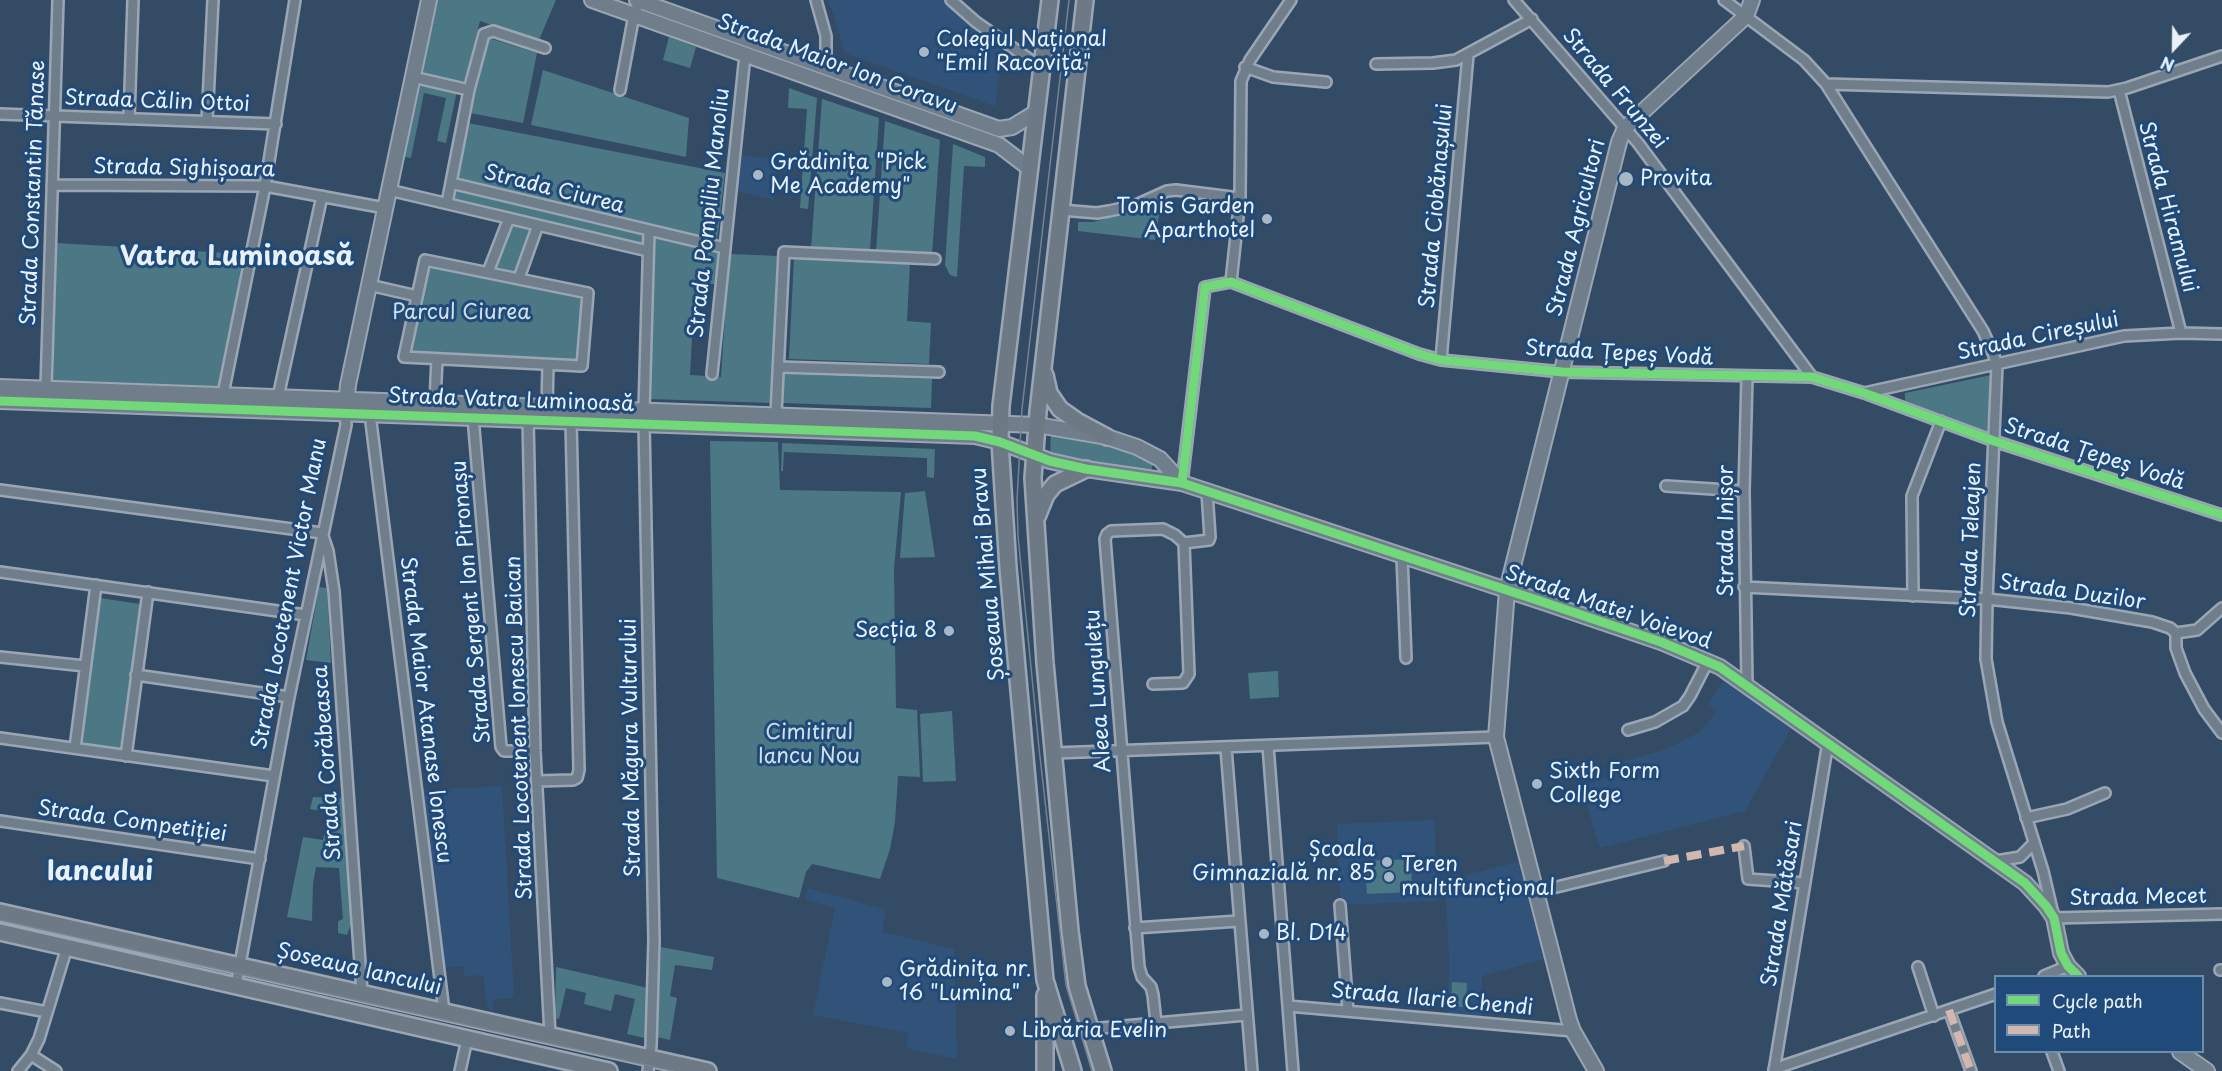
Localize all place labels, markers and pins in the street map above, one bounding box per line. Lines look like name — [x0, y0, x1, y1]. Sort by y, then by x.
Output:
place label: Colegiul Național "Emil Racoviță" — [936, 27, 1107, 77]
marker: Colegiul Național "Emil Racoviță" — [917, 45, 931, 59]
place label: Grădinița "Pick Me Academy" — [770, 150, 927, 200]
place label: Provita — [1640, 166, 1712, 192]
marker: Grădinița "Pick Me Academy" — [751, 168, 765, 182]
marker: Provita — [1617, 170, 1635, 188]
place label: Tomis Garden Aparthotel — [1116, 194, 1255, 244]
marker: Tomis Garden Aparthotel — [1260, 212, 1274, 226]
place label: Secția 8 — [855, 618, 937, 644]
marker: Secția 8 — [942, 624, 956, 638]
place label: Sixth Form College — [1549, 759, 1660, 809]
marker: Sixth Form College — [1530, 777, 1544, 791]
place label: Școala Gimnazială nr. 85 — [1192, 837, 1375, 887]
place label: Teren multifuncțional — [1401, 852, 1555, 902]
marker: Școala Gimnazială nr. 85 — [1380, 855, 1394, 869]
marker: Teren multifuncțional — [1382, 870, 1396, 884]
place label: Bl. D14 — [1276, 921, 1347, 947]
marker: Bl. D14 — [1257, 927, 1271, 941]
place label: Grădinița nr. 16 "Lumina" — [899, 957, 1032, 1007]
marker: Grădinița nr. 16 "Lumina" — [880, 975, 894, 989]
place label: Librăria Evelin — [1022, 1018, 1167, 1044]
marker: Librăria Evelin — [1003, 1024, 1017, 1038]

